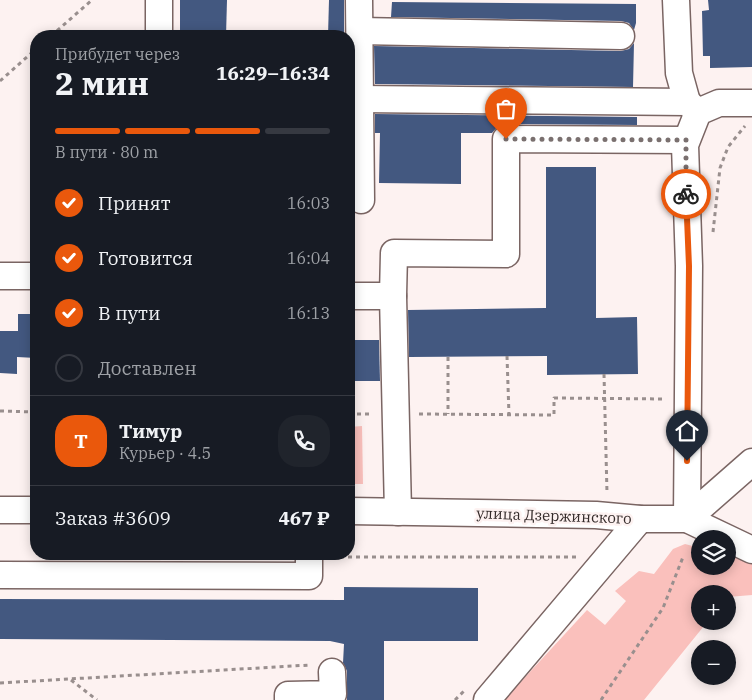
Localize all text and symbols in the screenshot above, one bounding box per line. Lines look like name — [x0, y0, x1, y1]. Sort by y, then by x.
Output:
text: Прибудет через — [55, 44, 180, 64]
text: 16:29–16:34 — [216, 61, 330, 85]
text: 2 мин — [55, 62, 149, 104]
pin — [485, 88, 527, 139]
icon: bag — [492, 95, 520, 123]
text: В пути · 80 m — [55, 142, 158, 162]
courier — [661, 169, 711, 219]
icon: bike — [672, 180, 700, 208]
icon: check — [55, 189, 83, 217]
text: Принят — [98, 191, 171, 215]
text: 16:03 — [287, 193, 330, 213]
icon: check — [55, 244, 83, 272]
text: Готовится — [98, 246, 193, 270]
text: 16:04 — [287, 248, 330, 268]
icon: check — [55, 299, 83, 327]
text: В пути — [98, 301, 160, 325]
text: 16:13 — [287, 303, 330, 323]
text: Доставлен — [98, 356, 197, 380]
pin — [666, 410, 708, 461]
button: phone — [278, 415, 330, 467]
icon: home — [673, 417, 701, 445]
text: Тимур — [119, 419, 182, 443]
text: Т — [74, 429, 88, 453]
text: Курьер · 4.5 — [119, 443, 211, 463]
street label: улица Дзержинского — [476, 503, 632, 528]
text: Заказ #3609 — [55, 506, 171, 530]
text: 467 ₽ — [278, 506, 330, 530]
map controls — [691, 530, 736, 685]
button: layers — [691, 530, 736, 575]
button: + — [691, 585, 736, 630]
button: − — [691, 640, 736, 685]

